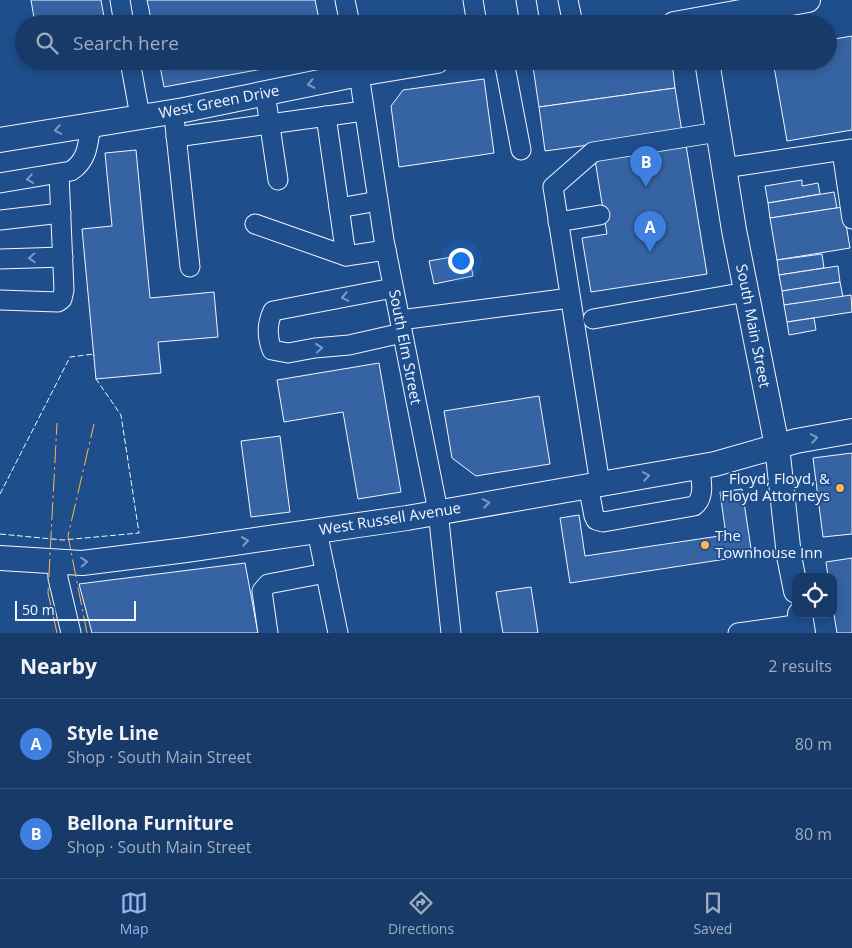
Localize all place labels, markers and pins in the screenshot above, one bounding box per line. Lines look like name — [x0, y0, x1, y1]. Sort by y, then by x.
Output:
pin: B — [630, 146, 662, 187]
pin: A — [634, 211, 666, 252]
place label: Floyd, Floyd, & Floyd Attorneys — [721, 468, 830, 505]
marker: Floyd, Floyd, & Floyd Attorneys — [834, 482, 846, 494]
place label: The Townhouse Inn — [715, 525, 823, 562]
marker: The Townhouse Inn — [699, 539, 711, 551]

